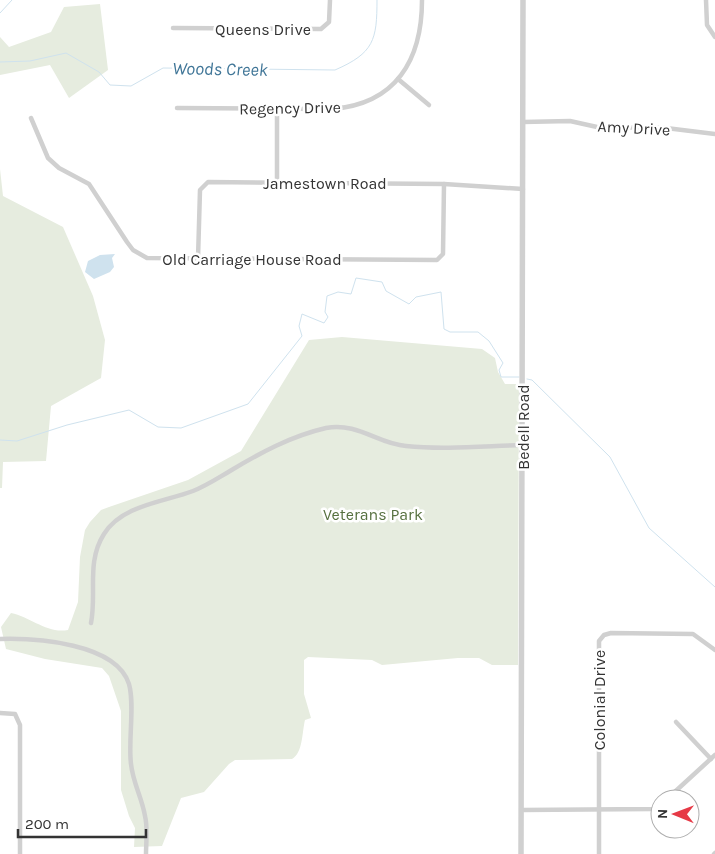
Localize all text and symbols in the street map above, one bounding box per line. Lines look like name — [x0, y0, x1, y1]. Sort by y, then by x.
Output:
street label: Queens Drive — [215, 20, 311, 39]
water label: Woods Creek — [172, 57, 269, 81]
street label: Regency Drive — [239, 98, 341, 118]
street label: Amy Drive — [597, 117, 671, 139]
street label: Jamestown Road — [263, 174, 387, 193]
street label: Old Carriage House Road — [162, 250, 342, 269]
street label: Bedell Road — [514, 384, 533, 470]
park label: Veterans Park — [323, 505, 423, 524]
street label: Colonial Drive — [590, 650, 609, 750]
north arrow — [650, 789, 700, 839]
scale bar — [18, 806, 145, 838]
text: N — [654, 809, 671, 819]
text: 200 m — [25, 815, 69, 833]

